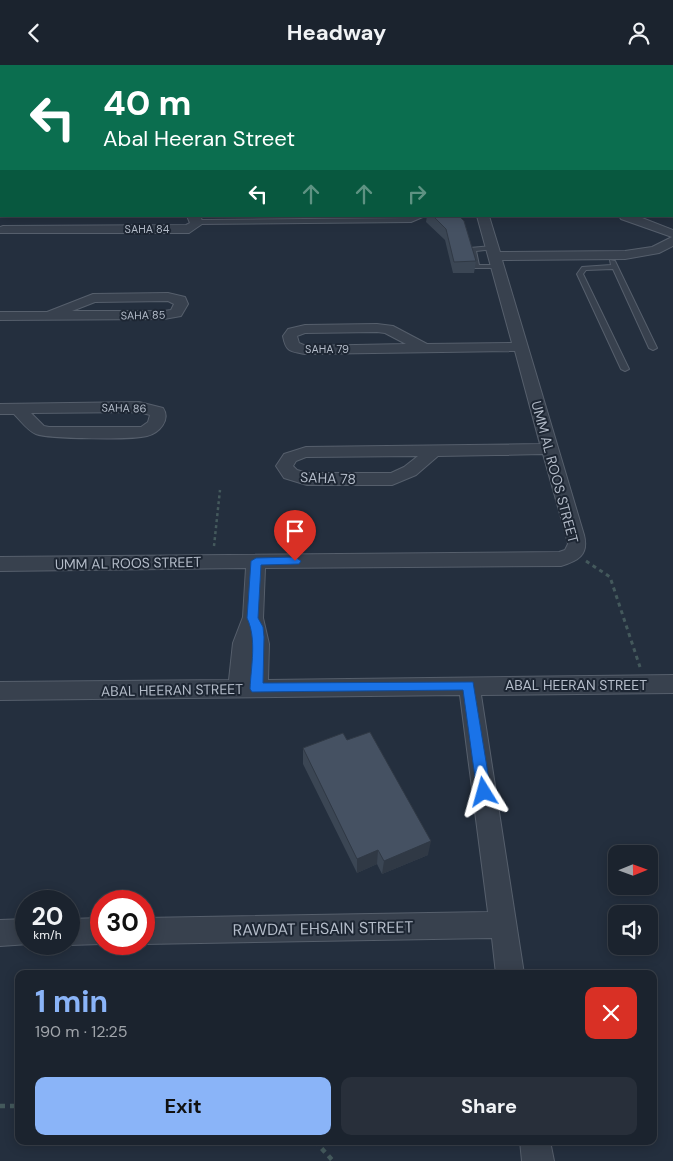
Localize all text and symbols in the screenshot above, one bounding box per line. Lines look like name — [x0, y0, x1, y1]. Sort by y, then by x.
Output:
text: Headway — [287, 18, 386, 47]
icon: back — [20, 19, 48, 47]
icon: person — [625, 19, 653, 47]
text: 40 m — [103, 80, 192, 126]
icon: left — [20, 85, 85, 150]
text: Abal Heeran Street — [103, 124, 295, 153]
icon: left — [244, 180, 272, 208]
icon: ahead — [297, 180, 325, 208]
icon: ahead — [350, 180, 378, 208]
icon: right — [403, 180, 431, 208]
street label: SAHA 84 — [125, 222, 170, 236]
street label: SAHA 85 — [120, 308, 166, 322]
street label: SAHA 79 — [305, 342, 349, 356]
street label: UMM AL ROOS STREET — [527, 399, 583, 545]
street label: SAHA 86 — [101, 401, 147, 415]
street label: SAHA 78 — [300, 468, 356, 488]
pin — [274, 510, 316, 561]
icon: arrive — [281, 517, 309, 545]
street label: UMM AL ROOS STREET — [55, 553, 201, 573]
street label: ABAL HEERAN STREET — [505, 676, 647, 694]
street label: ABAL HEERAN STREET — [101, 680, 243, 700]
position arrow — [457, 765, 509, 817]
north arrow — [608, 845, 658, 895]
map controls — [608, 845, 658, 955]
speed limit sign: 30 — [90, 890, 155, 955]
text: 20 — [32, 900, 63, 933]
button: sound — [608, 905, 658, 955]
street label: RAWDAT EHSAIN STREET — [232, 916, 414, 941]
text: km/h — [33, 927, 62, 943]
text: 1 min — [35, 982, 108, 1021]
button: close — [585, 987, 637, 1039]
text: 190 m · 12:25 — [35, 1021, 128, 1042]
button: Exit — [35, 1077, 331, 1135]
button: Share — [341, 1077, 637, 1135]

